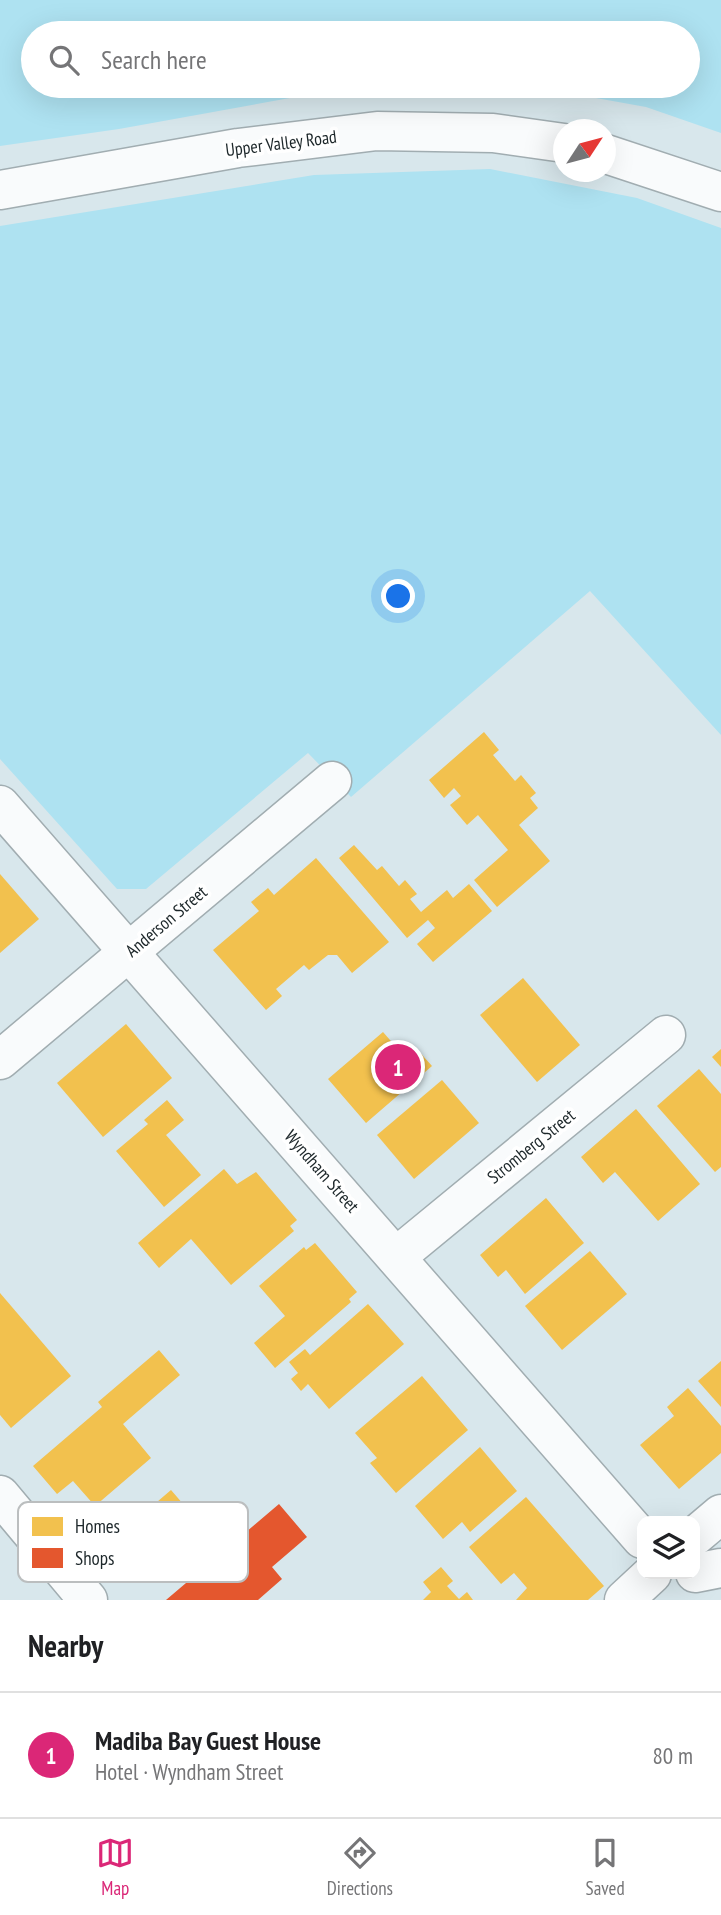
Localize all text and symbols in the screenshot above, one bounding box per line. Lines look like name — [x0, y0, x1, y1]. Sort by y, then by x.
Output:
search box — [21, 21, 700, 98]
icon: search — [45, 41, 83, 79]
text: Search here — [101, 43, 207, 76]
north arrow — [553, 119, 616, 182]
street label: Upper Valley Road — [224, 125, 338, 161]
your location — [381, 579, 415, 613]
street label: Anderson Street — [121, 880, 212, 962]
pin: 1 — [375, 1041, 421, 1093]
street label: Stromberg Street — [483, 1104, 580, 1188]
street label: Wyndham Street — [280, 1125, 364, 1217]
legend — [18, 1502, 248, 1582]
text: Homes — [75, 1514, 120, 1538]
map controls — [637, 1516, 700, 1579]
button: layers — [637, 1516, 700, 1579]
text: Shops — [75, 1546, 114, 1570]
text: Nearby — [28, 1626, 103, 1665]
text: Madiba Bay Guest House — [95, 1724, 321, 1757]
text: 1 — [46, 1741, 57, 1770]
text: 80 m — [652, 1741, 693, 1770]
text: Hotel · Wyndham Street — [95, 1757, 283, 1786]
tab: Map — [96, 1834, 134, 1900]
tab: Directions — [327, 1834, 393, 1900]
tab: Saved — [586, 1834, 625, 1900]

